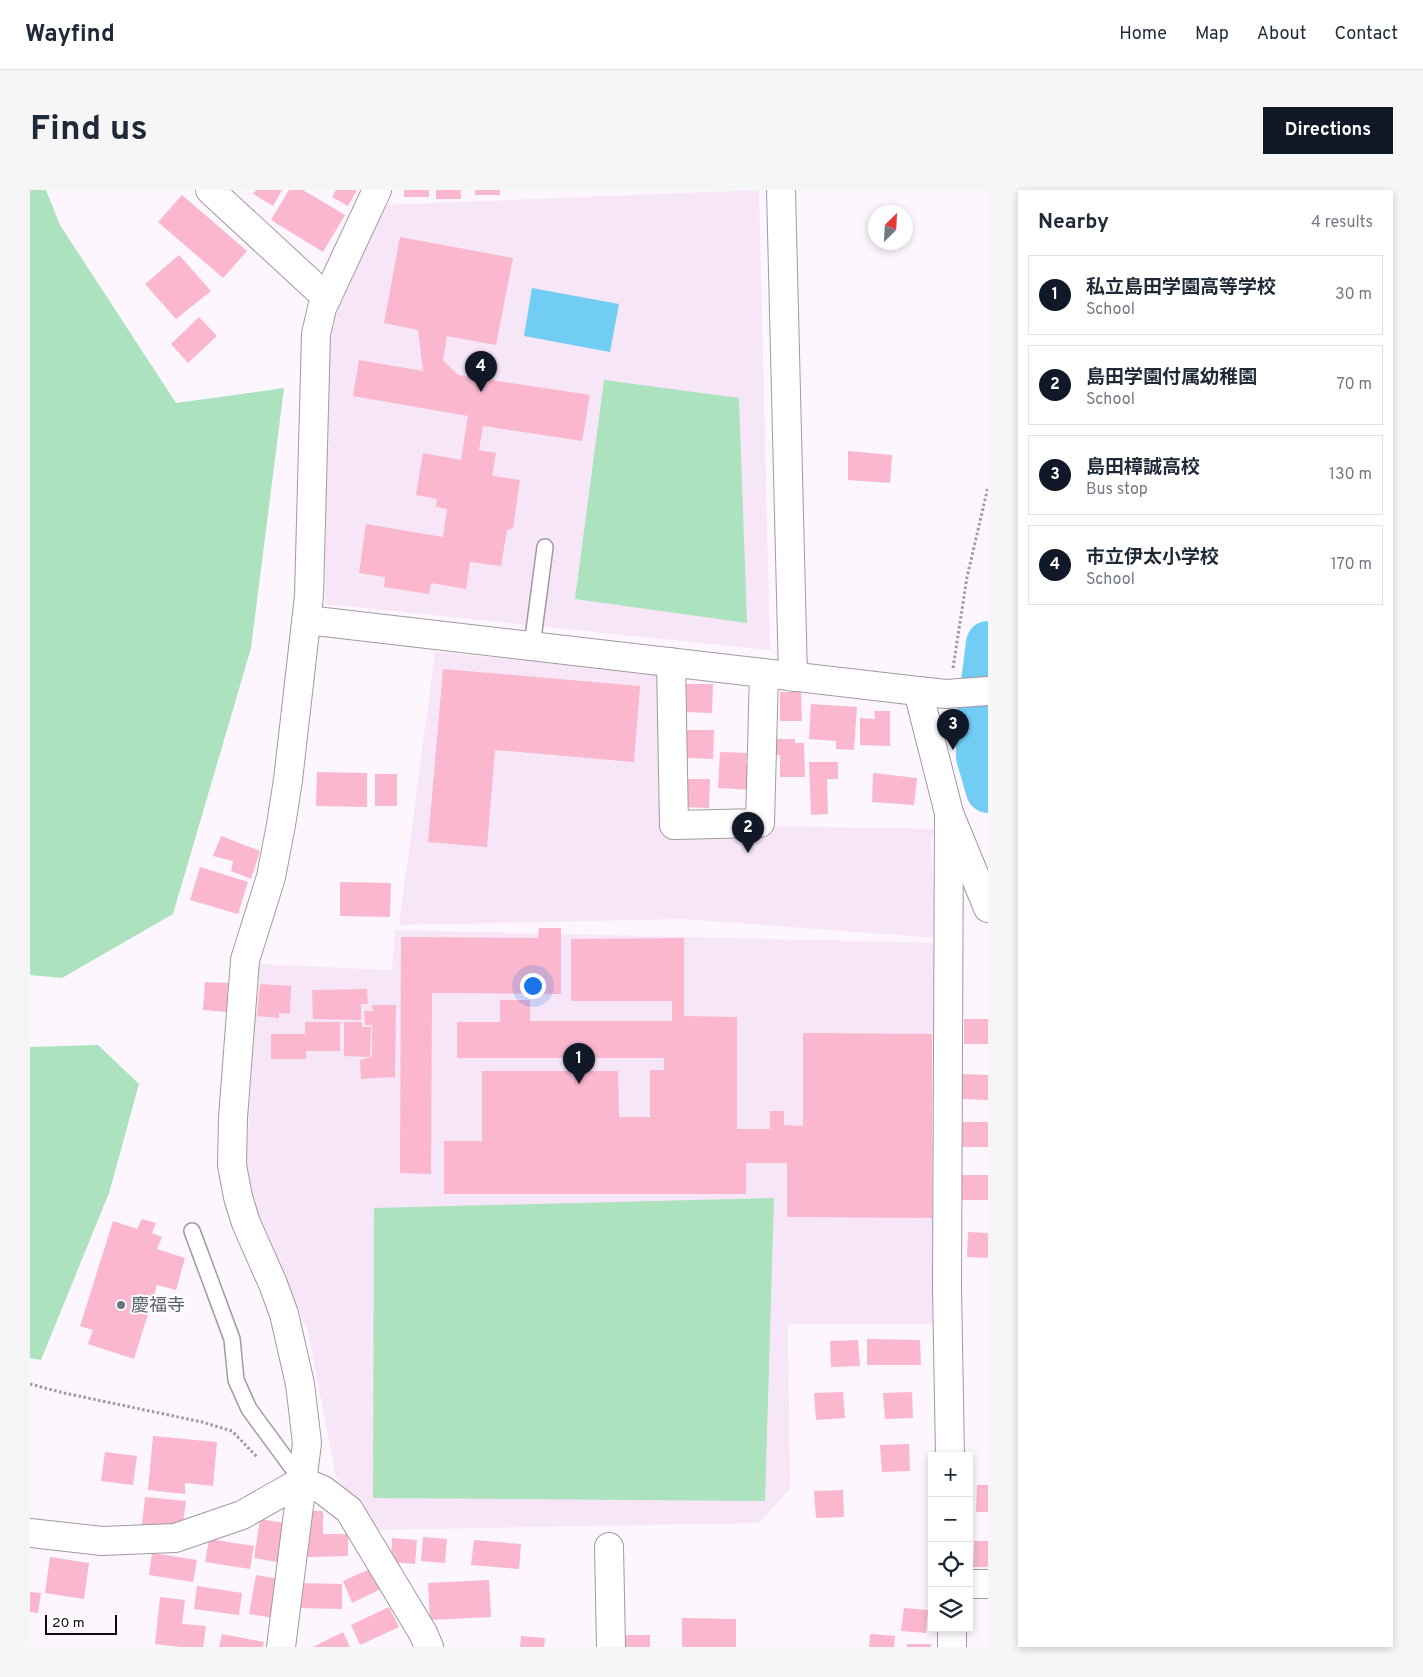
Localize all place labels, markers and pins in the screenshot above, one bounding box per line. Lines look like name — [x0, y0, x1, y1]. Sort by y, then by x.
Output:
pin: 4 — [465, 351, 497, 392]
pin: 3 — [937, 709, 969, 750]
pin: 2 — [732, 812, 764, 853]
pin: 1 — [563, 1043, 595, 1084]
place label: 慶福寺 — [131, 1295, 185, 1318]
marker: 慶福寺 — [115, 1299, 127, 1311]

